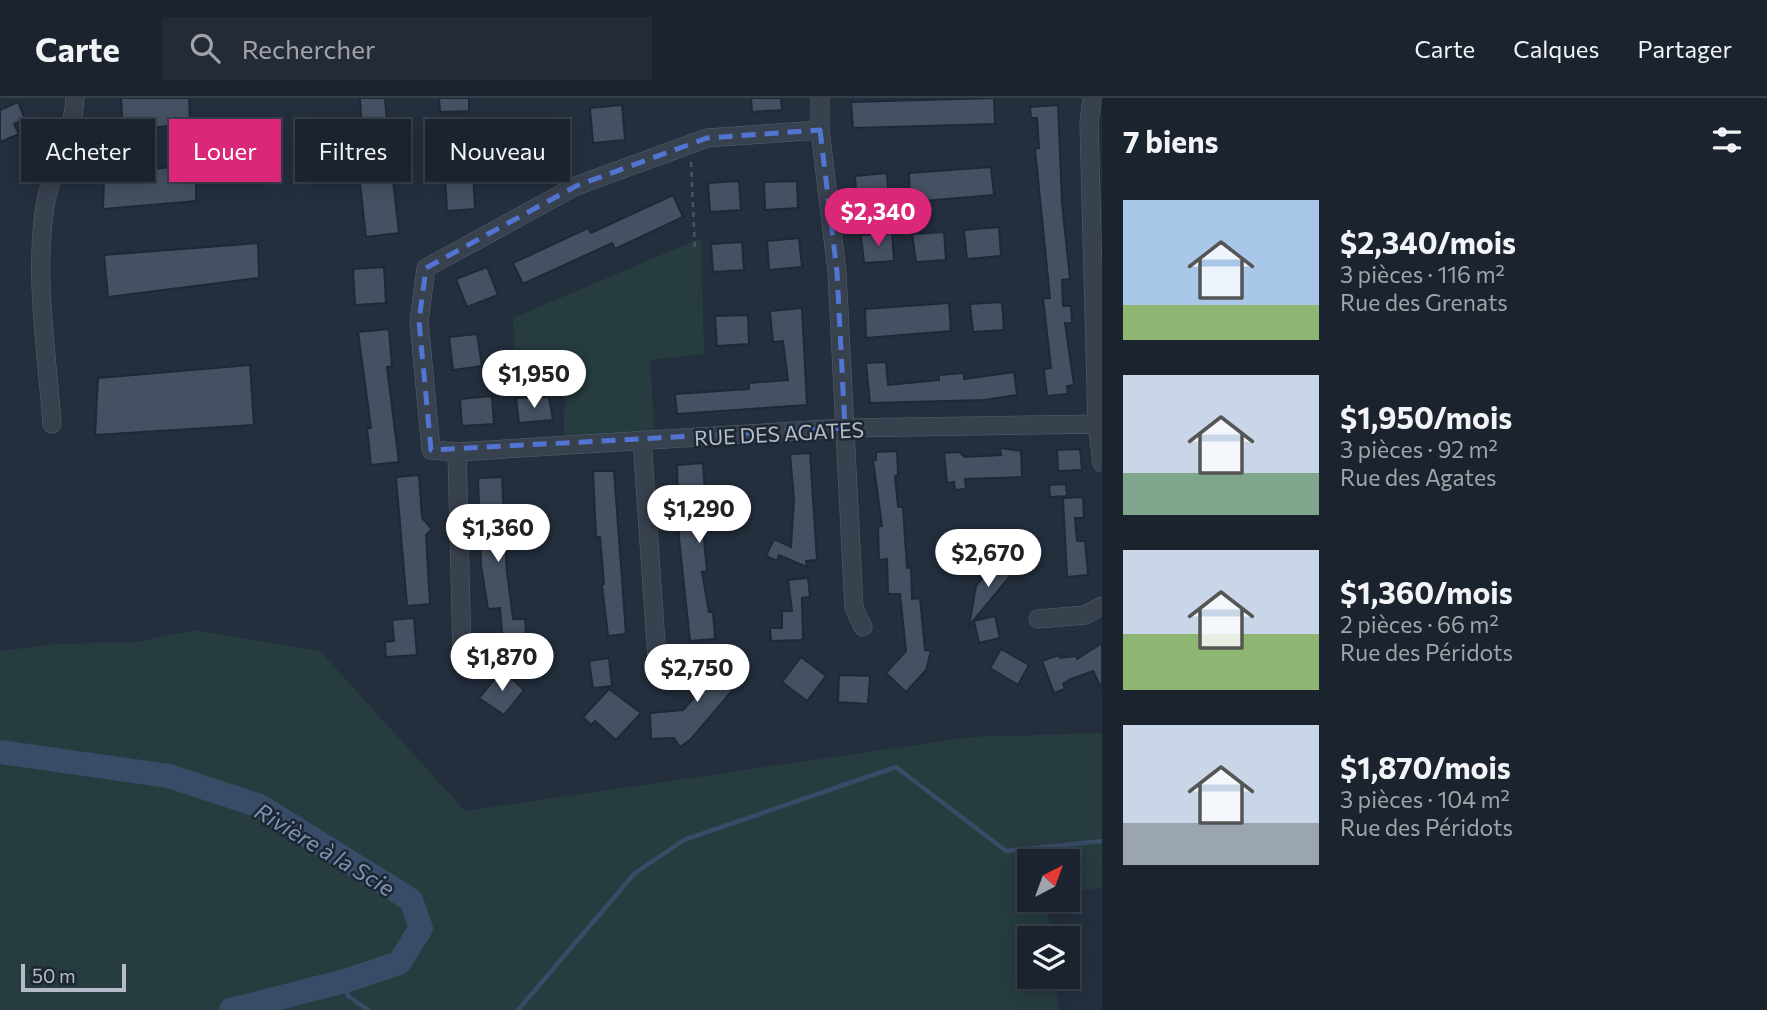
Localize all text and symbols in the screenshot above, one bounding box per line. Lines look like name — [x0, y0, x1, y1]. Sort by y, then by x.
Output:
search box — [162, 17, 652, 80]
text: Carte — [35, 28, 120, 69]
icon: search — [186, 29, 224, 67]
text: Rechercher — [242, 33, 375, 64]
text: Carte — [1414, 34, 1475, 63]
text: Calques — [1513, 34, 1599, 63]
text: Partager — [1637, 34, 1732, 63]
chip: Acheter — [21, 119, 155, 182]
chip: Louer — [169, 119, 281, 182]
chip: Filtres — [295, 119, 411, 182]
chip: Nouveau — [425, 119, 570, 182]
icon: filters — [1708, 121, 1746, 159]
text: 7 biens — [1123, 122, 1218, 159]
pin: $2,340 — [821, 188, 935, 248]
text: $2,340 — [841, 197, 915, 225]
text: $2,340/mois — [1340, 223, 1516, 260]
icon: home — [1179, 228, 1263, 312]
text: 3 pièces · 116 m² — [1340, 260, 1505, 288]
text: Rue des Grenats — [1340, 288, 1508, 316]
pin: $1,950 — [477, 350, 591, 410]
text: $1,950 — [498, 359, 570, 387]
text: $1,950/mois — [1340, 398, 1512, 435]
icon: home — [1179, 403, 1263, 487]
street label: RUE DES AGATES — [694, 416, 864, 450]
text: 3 pièces · 92 m² — [1340, 435, 1498, 463]
text: Rue des Agates — [1340, 463, 1497, 491]
pin: $1,290 — [642, 486, 756, 545]
text: $1,290 — [663, 494, 735, 522]
pin: $1,360 — [441, 504, 555, 564]
text: $1,360 — [462, 513, 534, 541]
pin: $2,670 — [931, 530, 1045, 589]
text: $2,670 — [951, 538, 1025, 566]
text: $1,360/mois — [1340, 573, 1513, 610]
icon: home — [1179, 578, 1263, 662]
text: 2 pièces · 66 m² — [1340, 610, 1499, 638]
pin: $1,870 — [445, 634, 559, 693]
text: Rue des Péridots — [1340, 638, 1513, 666]
text: $1,870 — [467, 642, 537, 670]
pin: $2,750 — [640, 644, 754, 704]
text: $2,750 — [660, 653, 734, 681]
text: $1,870/mois — [1340, 748, 1511, 785]
icon: home — [1179, 753, 1263, 837]
text: 3 pièces · 104 m² — [1340, 785, 1510, 813]
water label: Rivière à la Scie — [250, 796, 400, 902]
text: Rue des Péridots — [1340, 813, 1513, 841]
north arrow — [1017, 849, 1080, 912]
map controls — [1017, 849, 1080, 989]
button: layers — [1017, 926, 1080, 989]
scale bar — [21, 961, 126, 993]
text: 50 m — [32, 964, 76, 987]

